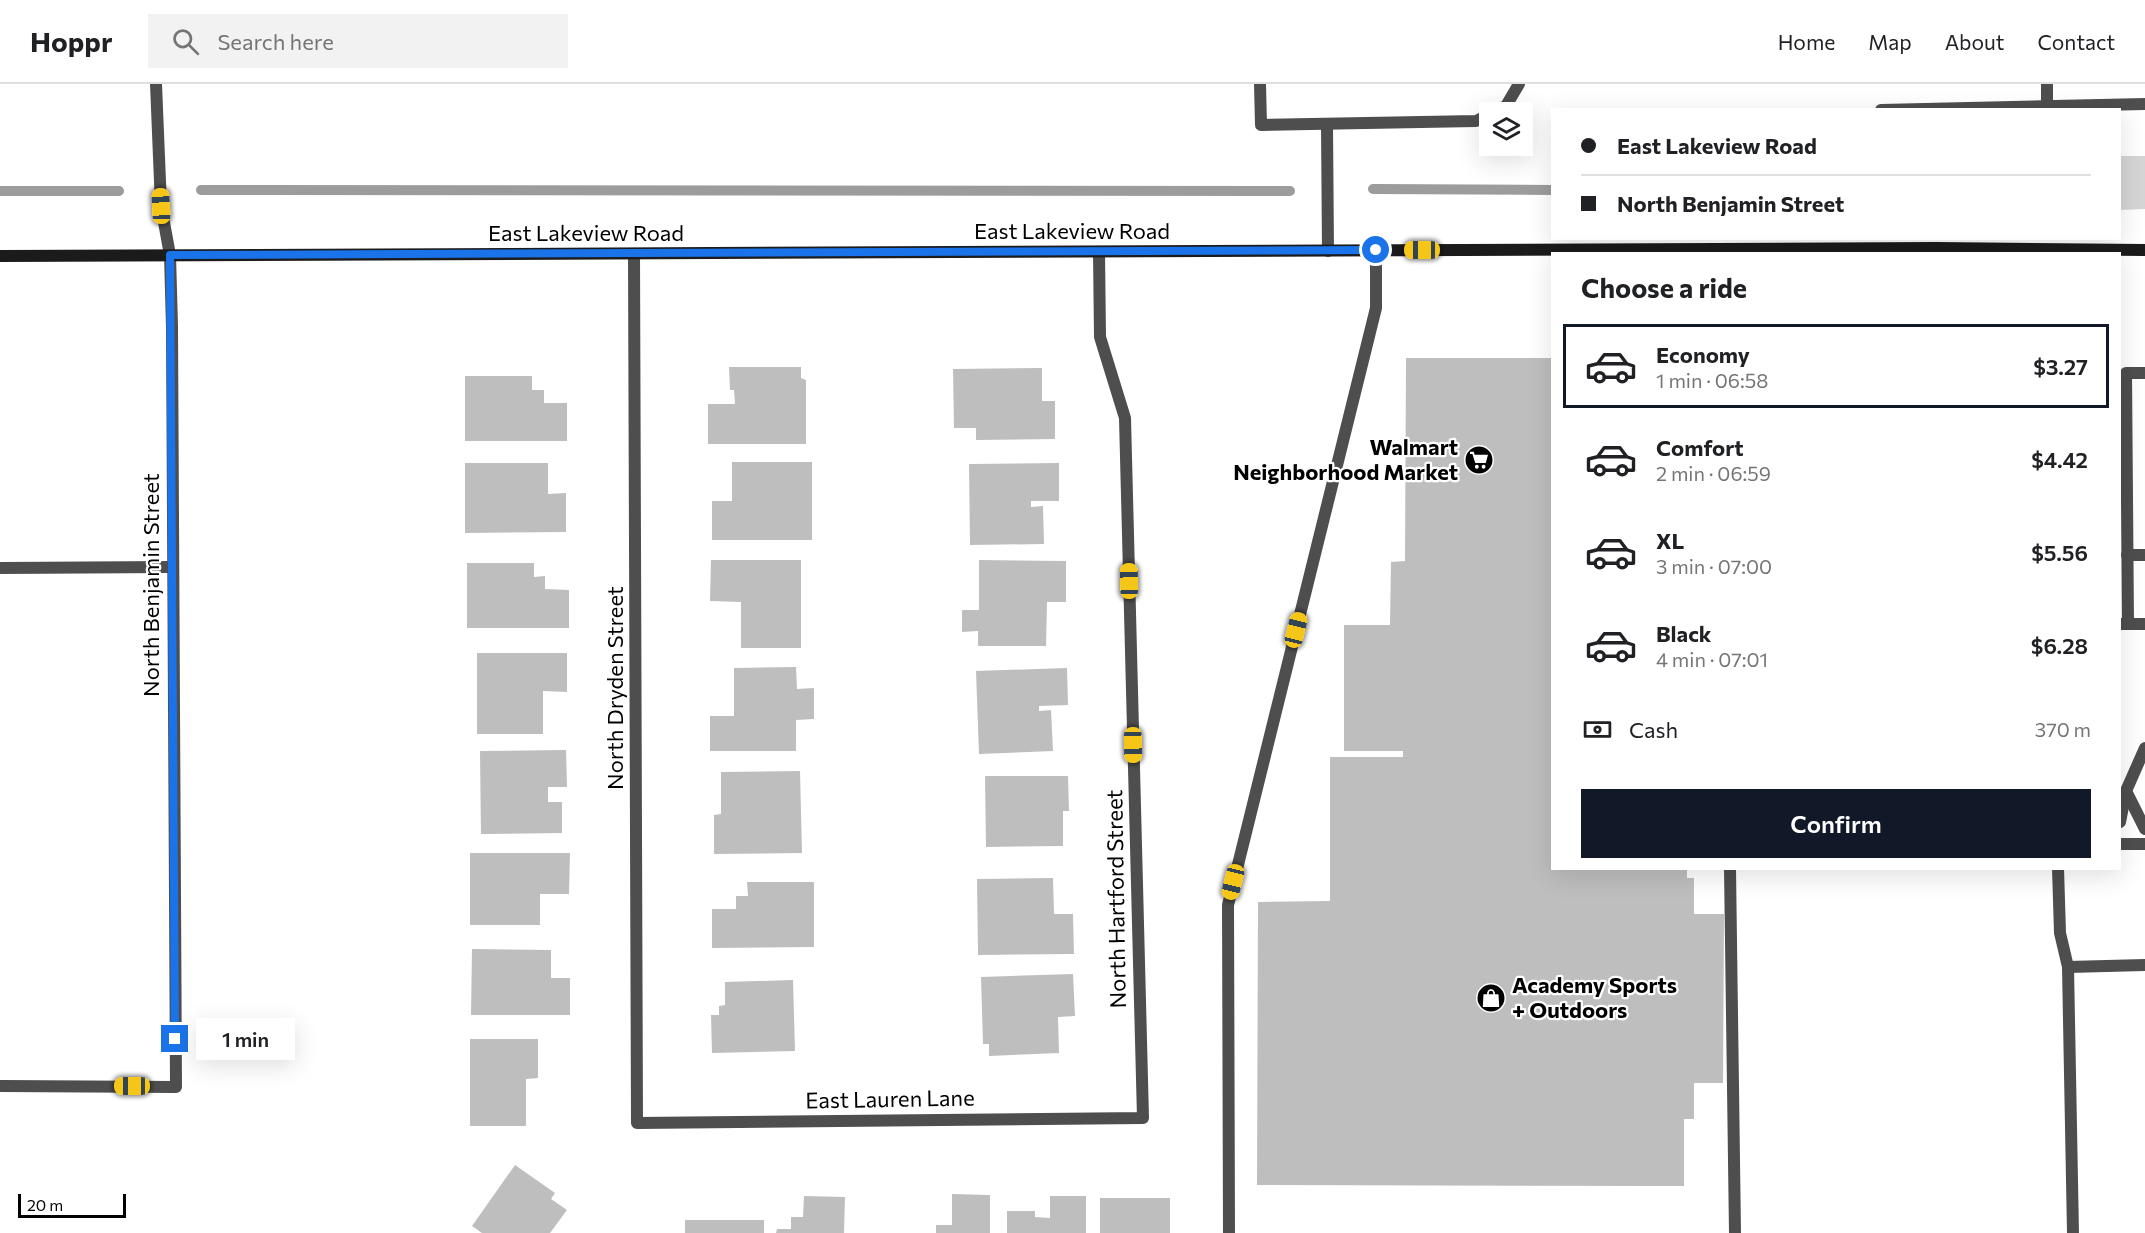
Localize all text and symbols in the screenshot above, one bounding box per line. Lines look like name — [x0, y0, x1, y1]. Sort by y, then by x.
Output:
search box — [148, 14, 568, 68]
text: Hoppr — [30, 24, 112, 58]
icon: search — [169, 25, 202, 58]
text: Search here — [217, 28, 334, 55]
text: Home — [1778, 29, 1835, 54]
text: Map — [1868, 29, 1912, 54]
text: About — [1945, 29, 2004, 54]
text: Contact — [2037, 29, 2115, 54]
map controls — [1479, 102, 1533, 156]
button: layers — [1479, 102, 1533, 156]
text: East Lakeview Road — [1617, 132, 1817, 159]
car — [151, 188, 171, 224]
text: North Benjamin Street — [1617, 190, 1844, 217]
street label: East Lakeview Road — [974, 217, 1170, 244]
street label: East Lakeview Road — [488, 219, 684, 246]
route start — [1362, 236, 1389, 263]
car — [1404, 241, 1440, 259]
text: Choose a ride — [1581, 271, 1747, 304]
icon: car — [1584, 339, 1638, 393]
text: Economy — [1656, 341, 1750, 368]
text: $3.27 — [2033, 353, 2088, 380]
text: 1 min · 06:58 — [1656, 368, 1768, 392]
icon: car — [1584, 432, 1638, 486]
place label: Walmart Neighborhood Market — [1233, 433, 1458, 485]
text: Comfort — [1656, 434, 1744, 461]
supermarket icon: Walmart Neighborhood Market — [1463, 444, 1495, 476]
text: $4.42 — [2031, 446, 2088, 473]
text: 2 min · 06:59 — [1656, 461, 1771, 485]
street label: North Benjamin Street — [137, 473, 164, 697]
icon: car — [1584, 525, 1638, 579]
text: XL — [1656, 527, 1684, 554]
text: $5.56 — [2031, 539, 2088, 566]
text: 3 min · 07:00 — [1656, 554, 1772, 578]
car — [1120, 563, 1138, 599]
street label: North Dryden Street — [601, 586, 628, 790]
car — [1283, 610, 1309, 650]
icon: car — [1584, 618, 1638, 672]
text: Black — [1656, 620, 1711, 647]
text: $6.28 — [2031, 632, 2088, 659]
text: 4 min · 07:01 — [1656, 647, 1768, 671]
icon: cash — [1581, 713, 1614, 746]
text: Cash — [1629, 716, 1678, 743]
text: 370 m — [2035, 717, 2091, 741]
car — [1124, 727, 1142, 763]
street label: North Hartford Street — [1100, 789, 1131, 1009]
button: Confirm — [1581, 789, 2091, 858]
car — [1220, 862, 1246, 902]
place label: Academy Sports + Outdoors — [1512, 971, 1677, 1023]
shop icon: Academy Sports + Outdoors — [1475, 982, 1507, 1014]
callout: 1 min — [196, 1018, 295, 1060]
route end — [161, 1025, 188, 1052]
text: 1 min — [222, 1027, 269, 1051]
car — [114, 1077, 150, 1095]
street label: East Lauren Lane — [805, 1084, 975, 1113]
scale bar — [18, 1191, 126, 1218]
text: 20 m — [27, 1195, 63, 1214]

